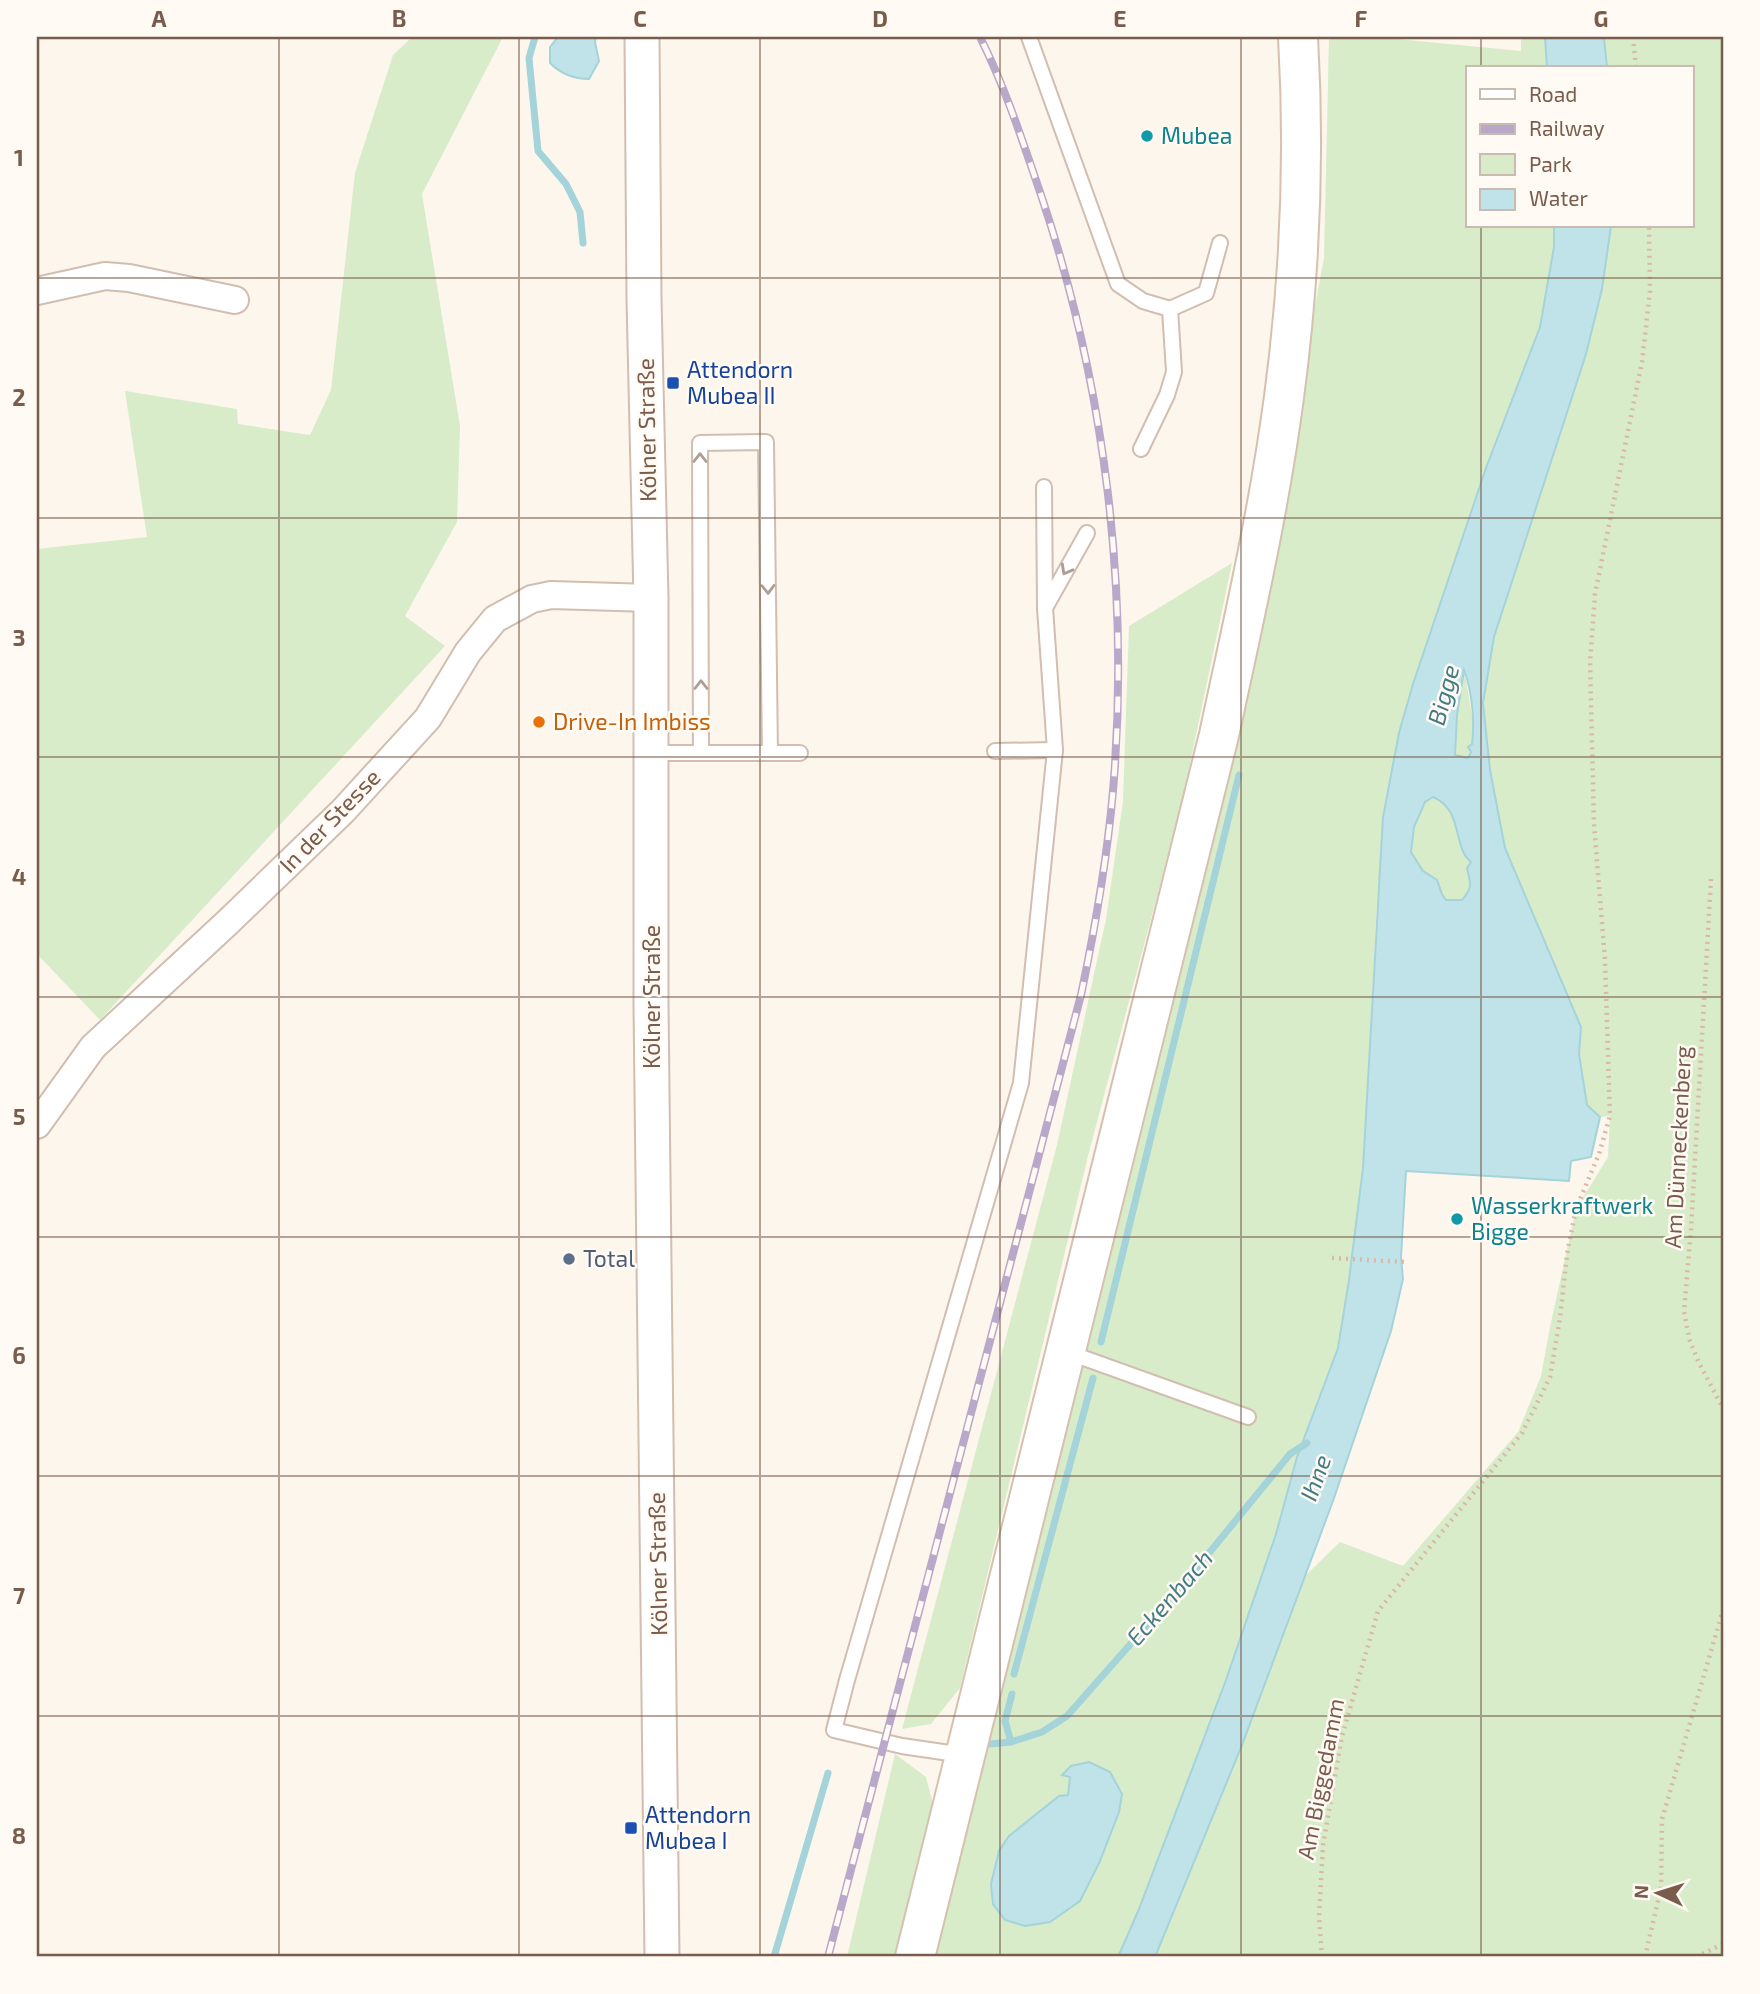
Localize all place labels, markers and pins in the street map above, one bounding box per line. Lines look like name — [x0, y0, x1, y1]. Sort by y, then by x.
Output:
place label: Mubea — [1161, 121, 1232, 149]
marker: Mubea — [1139, 128, 1155, 144]
place label: Attendorn Mubea II — [687, 355, 793, 409]
marker: Attendorn Mubea II — [665, 375, 681, 391]
place label: Drive-In Imbiss — [553, 707, 711, 735]
marker: Drive-In Imbiss — [531, 714, 547, 730]
place label: Wasserkraftwerk Bigge — [1471, 1191, 1654, 1245]
marker: Wasserkraftwerk Bigge — [1449, 1211, 1465, 1227]
place label: Total — [583, 1244, 635, 1272]
marker: Total — [561, 1251, 577, 1267]
place label: Attendorn Mubea I — [645, 1800, 751, 1854]
marker: Attendorn Mubea I — [623, 1820, 639, 1836]

